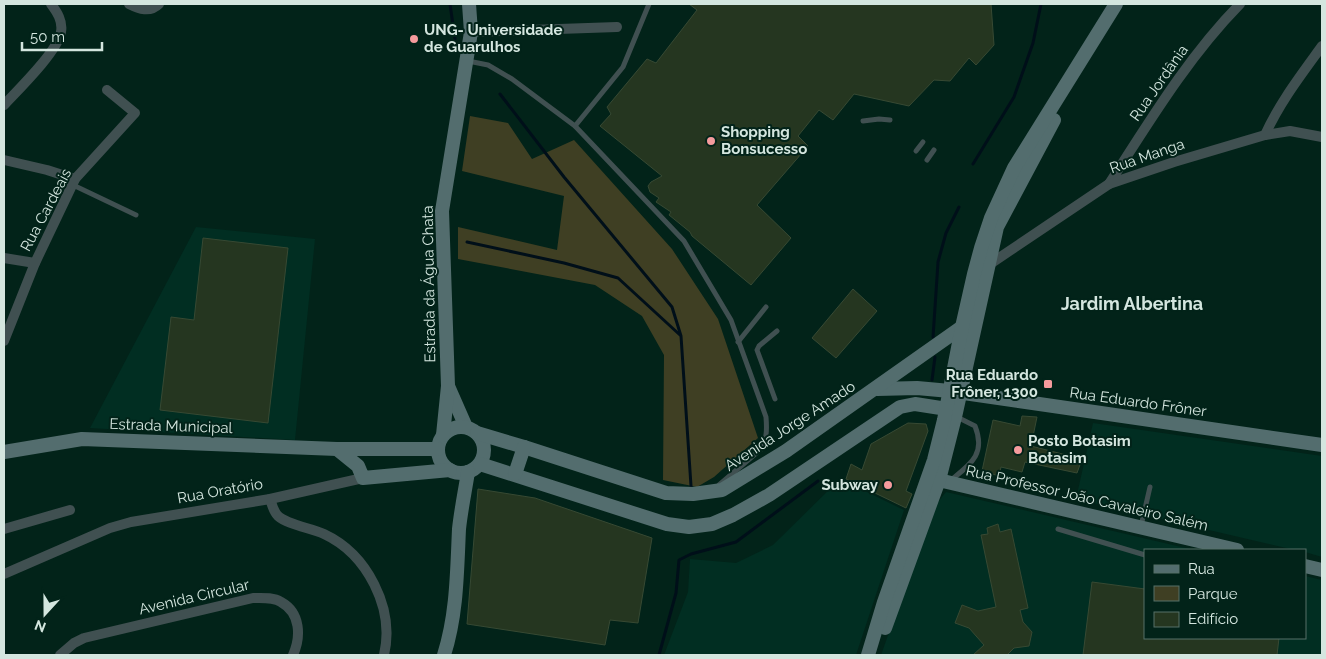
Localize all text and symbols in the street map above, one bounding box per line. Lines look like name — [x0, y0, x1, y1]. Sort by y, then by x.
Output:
scale bar — [22, 20, 102, 52]
place label: UNG- Universidade de Guarulhos — [424, 21, 562, 56]
text: 50 m — [30, 28, 65, 46]
marker: UNG- Universidade de Guarulhos — [408, 33, 420, 45]
street label: Rua Jordânia — [1126, 41, 1192, 125]
place label: Shopping Bonsucesso — [721, 123, 807, 158]
marker: Shopping Bonsucesso — [705, 135, 717, 147]
street label: Rua Manga — [1107, 135, 1187, 177]
street label: Rua Cardeais — [17, 166, 75, 254]
street label: Estrada da Água Chata — [419, 205, 439, 363]
district label: Jardim Albertina — [1061, 293, 1203, 314]
place label: Rua Eduardo Frôner, 1300 — [946, 366, 1038, 401]
street label: Avenida Jorge Amado — [721, 377, 859, 475]
marker: Rua Eduardo Frôner, 1300 — [1042, 378, 1054, 390]
street label: Rua Eduardo Frôner — [1068, 383, 1208, 421]
street label: Estrada Municipal — [109, 415, 234, 437]
place label: Posto Botasim Botasim — [1028, 432, 1131, 467]
marker: Posto Botasim Botasim — [1012, 444, 1024, 456]
street label: Rua Professor João Cavaleiro Salém — [964, 461, 1210, 535]
street label: Rua Oratório — [176, 475, 264, 507]
place label: Subway — [821, 476, 879, 494]
marker: Subway — [882, 479, 894, 491]
legend — [1144, 549, 1306, 639]
text: Rua — [1188, 560, 1215, 578]
street label: Avenida Circular — [137, 575, 252, 618]
text: Parque — [1188, 585, 1238, 603]
north arrow — [20, 589, 70, 639]
text: Edifício — [1188, 610, 1238, 628]
text: N — [32, 617, 48, 636]

